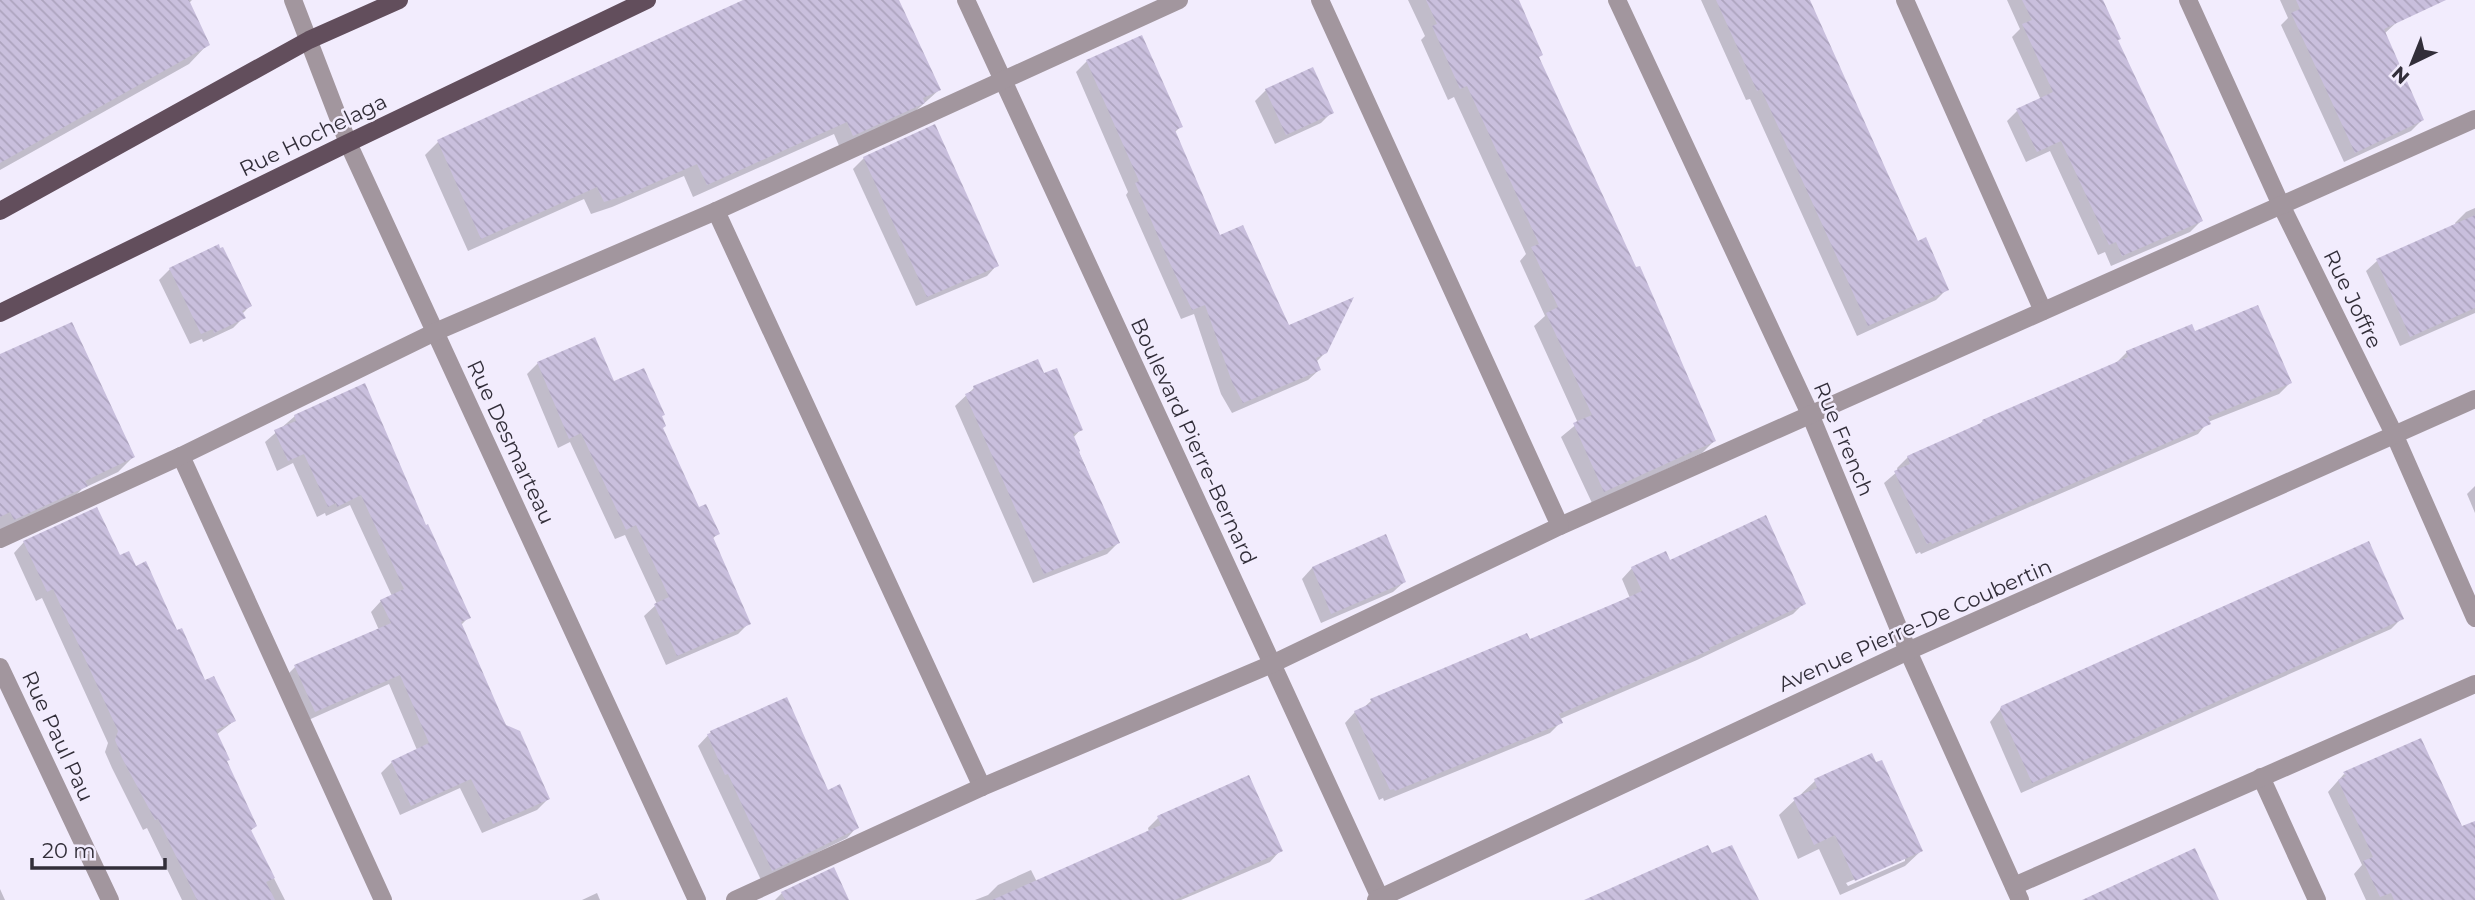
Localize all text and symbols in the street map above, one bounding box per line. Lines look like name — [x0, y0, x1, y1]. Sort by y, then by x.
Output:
north arrow — [2377, 28, 2447, 98]
text: N — [2387, 61, 2414, 89]
street label: Rue Hochelaga — [235, 88, 391, 182]
street label: Rue Joffre — [2318, 246, 2388, 352]
street label: Boulevard Pierre-Bernard — [1126, 314, 1262, 568]
street label: Rue Desmarteau — [462, 356, 560, 528]
street label: Rue French — [1809, 378, 1879, 500]
street label: Avenue Pierre-De Coubertin — [1774, 553, 2056, 697]
street label: Rue Paul Pau — [17, 667, 99, 805]
scale bar — [32, 827, 164, 871]
text: 20 m — [42, 838, 96, 863]

